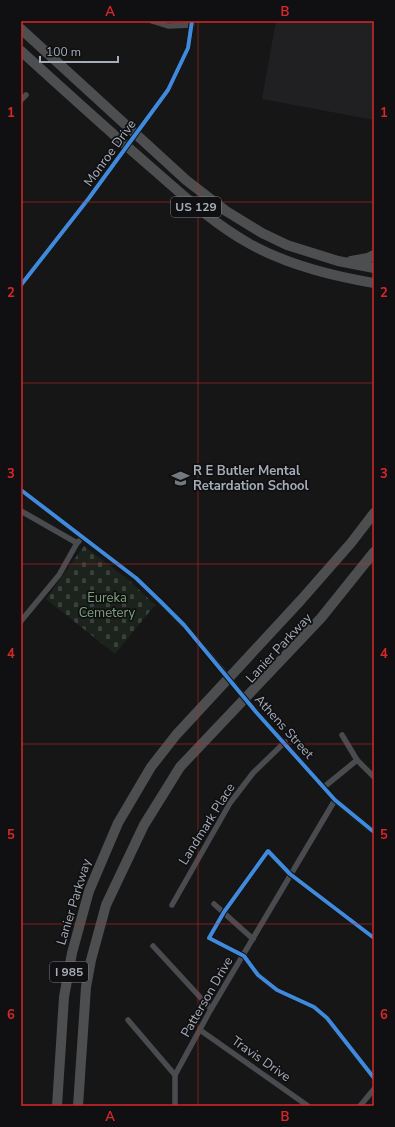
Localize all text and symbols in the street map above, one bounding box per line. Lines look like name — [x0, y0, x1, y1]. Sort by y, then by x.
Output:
text: A — [105, 3, 115, 21]
text: B — [281, 3, 290, 21]
scale bar — [40, 38, 118, 64]
text: 100 m — [46, 44, 81, 60]
text: 1 — [7, 104, 15, 122]
text: 1 — [380, 104, 388, 122]
street label: Monroe Drive — [80, 116, 140, 190]
road number: US 129 — [171, 197, 221, 217]
text: 2 — [7, 284, 15, 302]
text: 2 — [380, 284, 388, 302]
place label: R E Butler Mental Retardation School — [193, 462, 310, 495]
text: 3 — [7, 465, 15, 483]
text: 3 — [380, 465, 388, 483]
school or university icon: R E Butler Mental Retardation School — [170, 468, 190, 488]
park label: Eureka Cemetery — [79, 589, 135, 622]
street label: Lanier Parkway — [242, 609, 316, 687]
text: 4 — [7, 645, 15, 663]
text: 4 — [380, 645, 388, 663]
street label: Athens Street — [250, 691, 318, 763]
street label: Landmark Place — [175, 780, 239, 868]
text: 5 — [7, 826, 15, 844]
text: 5 — [380, 826, 388, 844]
street label: Lanier Parkway — [52, 856, 96, 947]
street label: Patterson Drive — [177, 953, 237, 1041]
road number: I 985 — [50, 962, 88, 982]
text: 6 — [7, 1006, 15, 1024]
text: 6 — [380, 1006, 388, 1024]
street label: Travis Drive — [228, 1032, 294, 1086]
text: A — [105, 1108, 115, 1126]
text: B — [281, 1108, 290, 1126]

